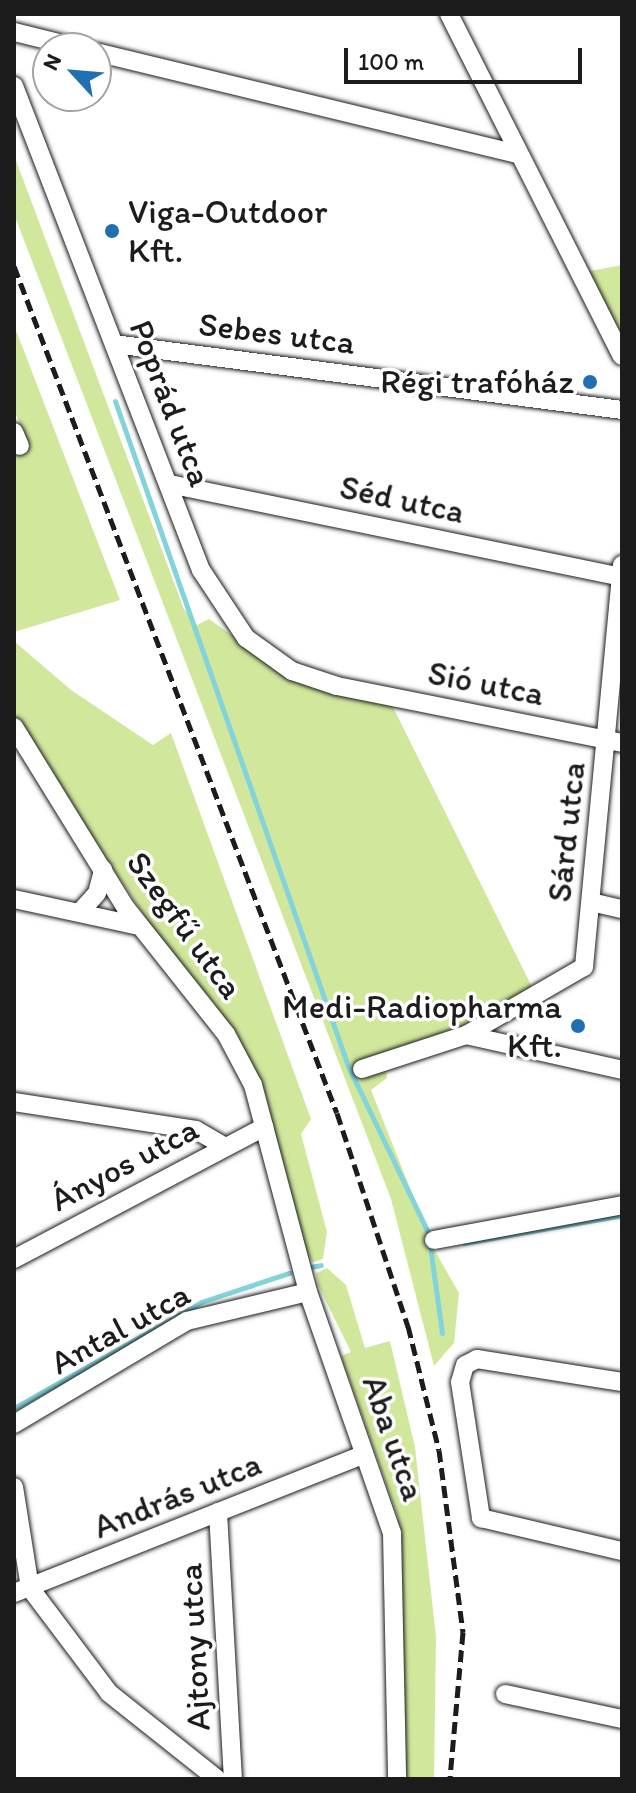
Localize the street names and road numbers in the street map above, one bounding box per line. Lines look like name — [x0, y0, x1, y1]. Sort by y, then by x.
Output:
street label: Sebes utca — [197, 303, 357, 363]
street label: Poprád utca — [121, 314, 221, 492]
street label: Séd utca — [336, 466, 468, 532]
street label: Sió utca — [425, 652, 547, 714]
street label: Sárd utca — [538, 760, 594, 904]
street label: Szegfű utca — [118, 844, 252, 1006]
street label: Ányos utca — [43, 1108, 205, 1220]
street label: Antal utca — [43, 1273, 197, 1383]
street label: Aba utca — [354, 1371, 434, 1505]
street label: András utca — [87, 1443, 267, 1547]
street label: Ajtony utca — [169, 1563, 219, 1731]

